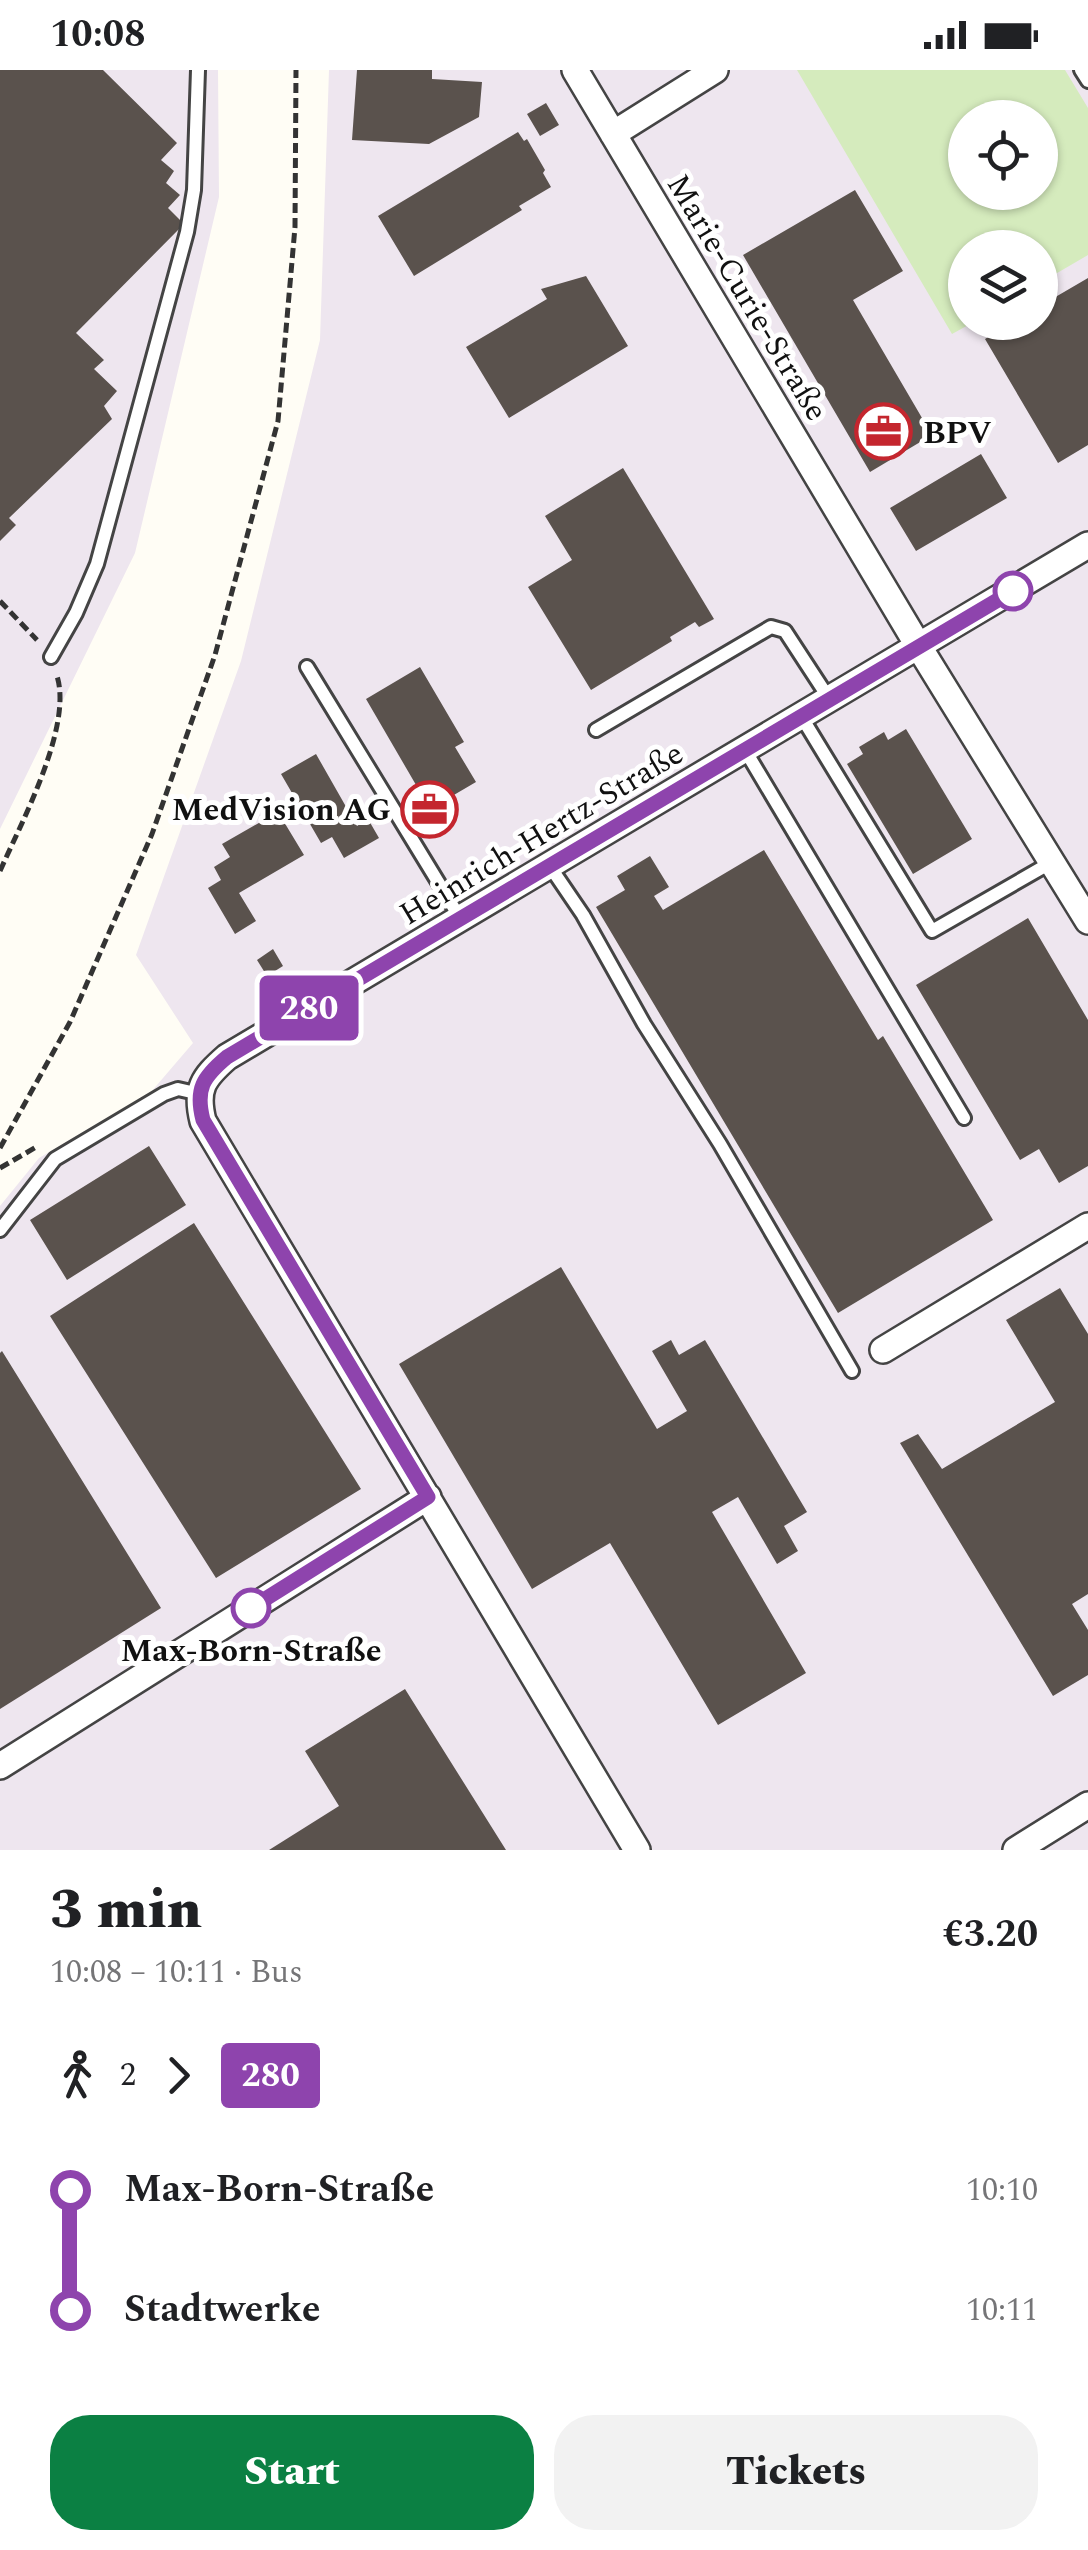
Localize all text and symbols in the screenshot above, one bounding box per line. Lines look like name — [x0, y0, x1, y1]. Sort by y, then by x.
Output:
text: 10:08 — [50, 6, 145, 64]
map controls — [948, 100, 1058, 340]
button: locate — [948, 100, 1058, 210]
street label: Marie-Curie-Straße — [653, 165, 840, 431]
button: layers — [948, 230, 1058, 340]
office icon: BPV — [854, 402, 914, 462]
place label: BPV — [923, 409, 992, 458]
unlabelled marker — [994, 572, 1032, 610]
street label: Heinrich-Hertz-Straße — [390, 730, 693, 939]
office icon: MedVision AG — [400, 779, 460, 839]
place label: MedVision AG — [172, 786, 391, 835]
line badge: 280 — [252, 976, 366, 1040]
text: 280 — [280, 982, 338, 1035]
marker: Max-Born-Straße — [232, 1589, 270, 1627]
place label: Max-Born-Straße — [120, 1627, 382, 1676]
text: 3 min — [50, 1869, 202, 1952]
text: €3.20 — [943, 1906, 1038, 1964]
text: 10:08 – 10:11 · Bus — [50, 1948, 303, 1997]
icon: walk — [50, 2048, 105, 2103]
icon: forward — [151, 2048, 206, 2103]
text: 280 — [241, 2049, 300, 2102]
text: 2 — [120, 2051, 136, 2100]
text: Max-Born-Straße — [124, 2161, 434, 2219]
text: 10:10 — [966, 2166, 1038, 2215]
text: Stadtwerke — [124, 2281, 321, 2339]
text: 10:11 — [966, 2286, 1038, 2335]
button: Start — [50, 2415, 534, 2530]
button: Tickets — [554, 2415, 1038, 2530]

